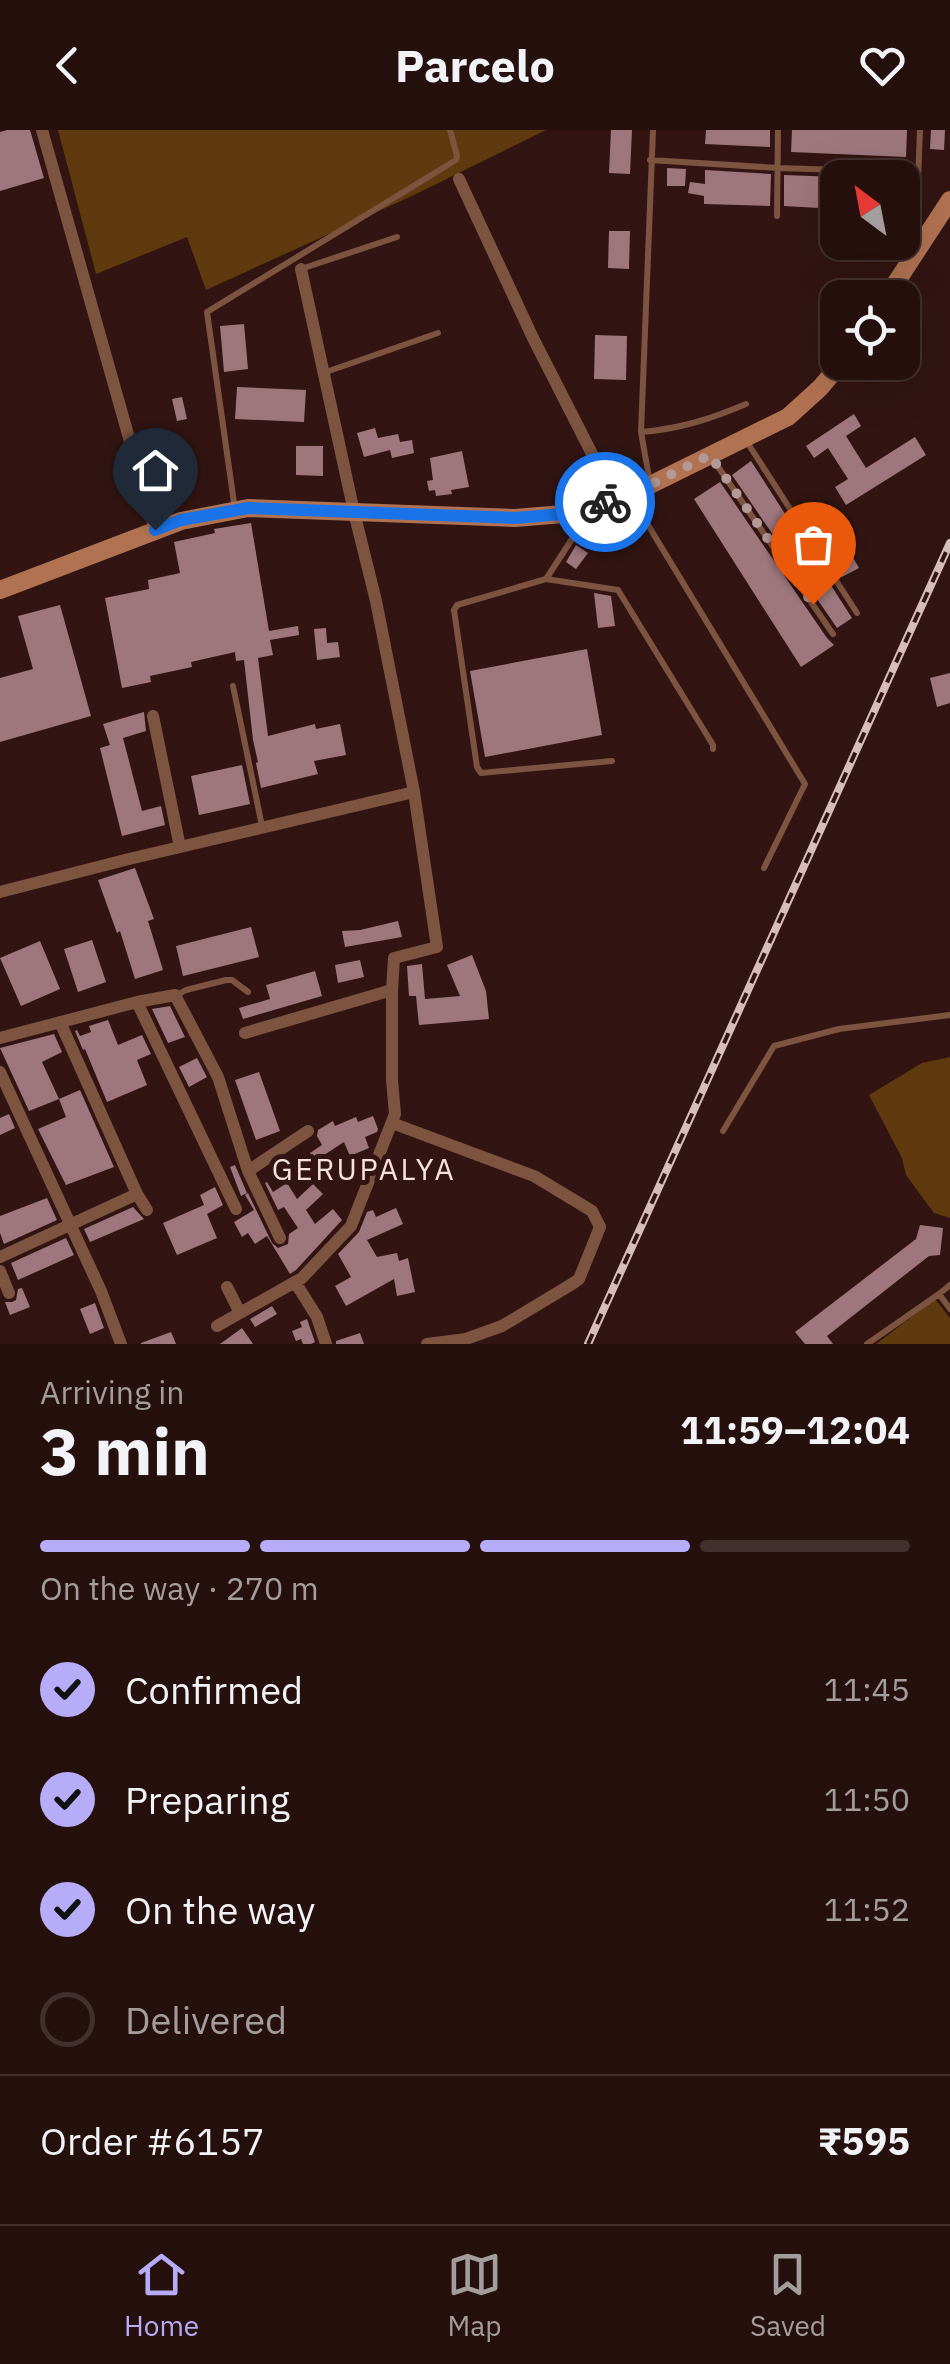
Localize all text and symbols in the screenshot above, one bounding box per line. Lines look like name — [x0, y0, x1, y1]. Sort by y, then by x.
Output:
text: Parcelo — [395, 36, 555, 94]
icon: back — [40, 38, 95, 93]
icon: heart — [855, 38, 910, 93]
north arrow — [820, 160, 920, 260]
map controls — [820, 160, 920, 380]
button: locate — [820, 280, 920, 380]
pin — [113, 428, 198, 531]
icon: home — [128, 443, 183, 498]
courier — [555, 452, 655, 552]
icon: bike — [578, 475, 633, 530]
pin — [771, 502, 856, 605]
icon: bag — [786, 517, 841, 572]
district label: GERUPALYA — [272, 1149, 456, 1188]
text: Arriving in — [40, 1371, 185, 1413]
text: 11:59–12:04 — [680, 1405, 910, 1454]
text: 3 min — [40, 1408, 210, 1493]
text: On the way · 270 m — [40, 1567, 319, 1609]
icon: check — [40, 1662, 95, 1717]
text: Confirmed — [125, 1665, 303, 1714]
text: 11:45 — [824, 1668, 910, 1710]
icon: check — [40, 1772, 95, 1827]
text: Preparing — [125, 1775, 290, 1824]
text: 11:50 — [824, 1778, 910, 1820]
icon: check — [40, 1882, 95, 1937]
text: On the way — [125, 1885, 315, 1934]
text: 11:52 — [824, 1888, 910, 1930]
text: Delivered — [125, 1995, 287, 2044]
text: Order #6157 — [40, 2116, 265, 2165]
text: ₹595 — [818, 2116, 910, 2165]
tab: Home — [124, 2247, 199, 2344]
tab: Map — [447, 2247, 502, 2344]
tab: Saved — [750, 2247, 826, 2344]

